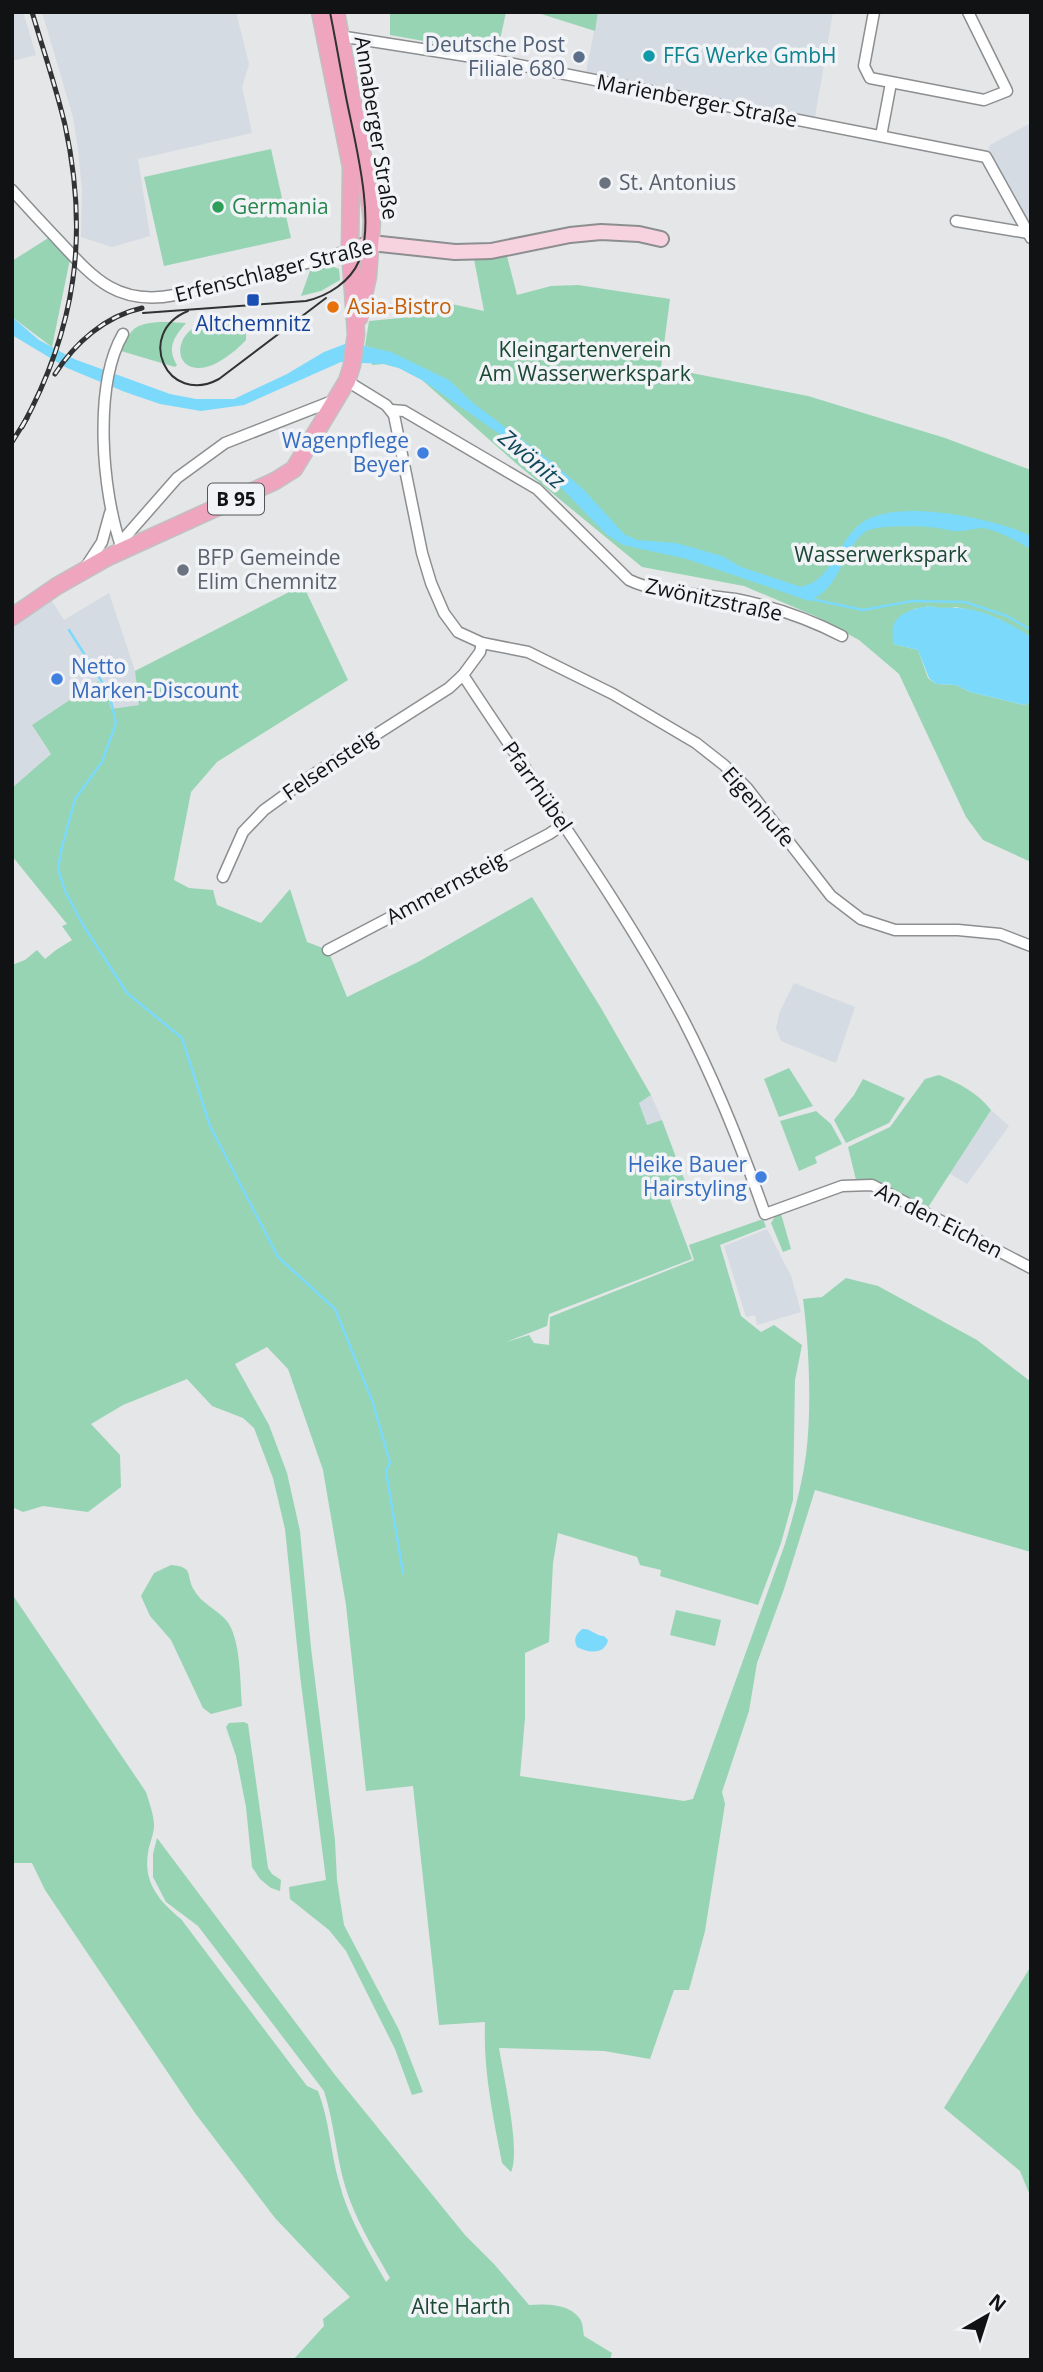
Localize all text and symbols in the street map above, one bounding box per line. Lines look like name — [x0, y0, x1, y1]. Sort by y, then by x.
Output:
place label: Deutsche Post Filiale 680 — [425, 30, 565, 82]
street label: Annaberger Straße — [349, 34, 405, 222]
place label: FFG Werke GmbH — [663, 41, 837, 69]
marker: FFG Werke GmbH — [641, 48, 657, 64]
marker: Deutsche Post Filiale 680 — [571, 49, 587, 65]
street label: Marienberger Straße — [595, 67, 800, 133]
place label: St. Antonius — [619, 168, 736, 196]
marker: St. Antonius — [597, 175, 613, 191]
place label: Germania — [232, 192, 329, 220]
marker: Germania — [210, 199, 226, 215]
street label: Erfenschlager Straße — [172, 232, 376, 308]
marker: Altchemnitz — [245, 292, 261, 308]
place label: Asia-Bistro — [347, 292, 452, 320]
marker: Asia-Bistro — [325, 299, 341, 315]
place label: Altchemnitz — [195, 309, 311, 337]
park label: Kleingartenverein Am Wasserwerkspark — [479, 335, 691, 387]
water label: Zwönitz — [492, 420, 574, 496]
place label: Wagenpflege Beyer — [282, 426, 409, 478]
marker: Wagenpflege Beyer — [415, 445, 431, 461]
road number: B 95 — [208, 484, 264, 514]
park label: Wasserwerkspark — [794, 540, 968, 568]
place label: BFP Gemeinde Elim Chemnitz — [197, 543, 341, 595]
marker: BFP Gemeinde Elim Chemnitz — [175, 562, 191, 578]
street label: Zwönitzstraße — [643, 571, 785, 627]
place label: Netto Marken-Discount — [71, 652, 239, 704]
marker: Netto Marken-Discount — [49, 671, 65, 687]
street label: Felsensteig — [277, 722, 382, 806]
street label: Pfarrhübel — [496, 736, 579, 837]
street label: Eigenhufe — [716, 760, 801, 852]
street label: Ammernsteig — [381, 844, 510, 930]
place label: Heike Bauer Hairstyling — [628, 1150, 747, 1202]
marker: Heike Bauer Hairstyling — [753, 1169, 769, 1185]
street label: An den Eichen — [871, 1176, 1008, 1264]
north arrow — [952, 2281, 1022, 2351]
text: N — [984, 2288, 1012, 2318]
park label: Alte Harth — [411, 2292, 511, 2320]

